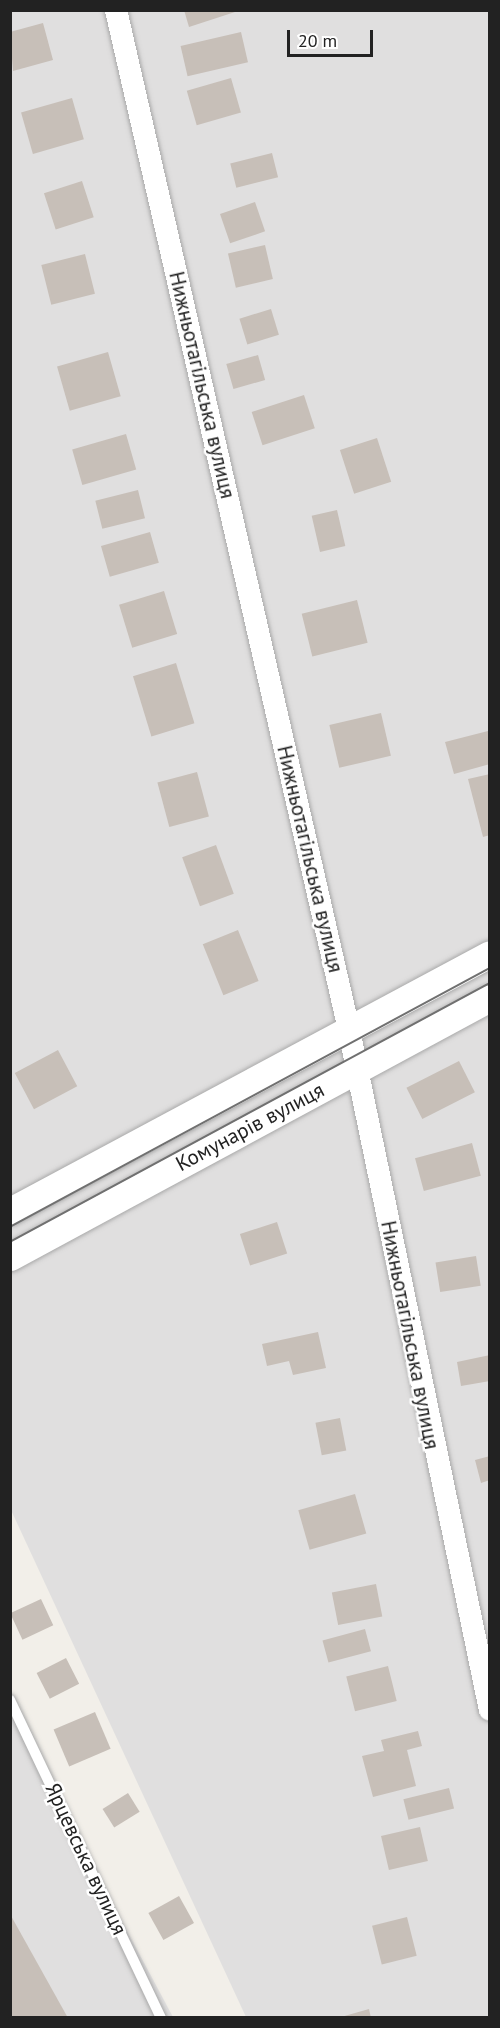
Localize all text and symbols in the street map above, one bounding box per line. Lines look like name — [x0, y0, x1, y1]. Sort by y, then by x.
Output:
scale bar — [290, 18, 376, 56]
text: 20 m — [298, 29, 337, 52]
street label: Нижньотагільська вулиця — [164, 269, 240, 501]
street label: Нижньотагільська вулиця — [272, 743, 348, 975]
street label: Комунарів вулиця — [172, 1077, 328, 1177]
street label: Нижньотагільська вулиця — [375, 1219, 445, 1451]
street label: Ярцевська вулиця — [40, 1779, 132, 1939]

